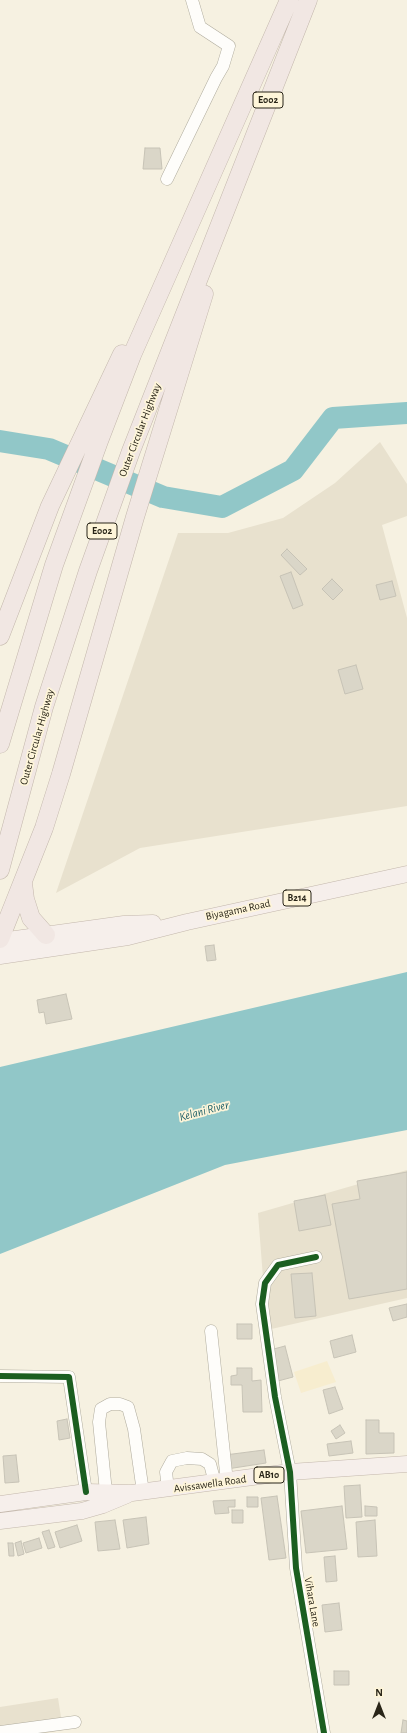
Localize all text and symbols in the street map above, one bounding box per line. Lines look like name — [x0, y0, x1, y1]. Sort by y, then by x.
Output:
road number: E002 — [253, 92, 283, 108]
street label: Outer Circular Highway — [116, 381, 164, 479]
road number: E002 — [87, 523, 117, 539]
street label: Outer Circular Highway — [17, 688, 57, 786]
road number: B214 — [283, 890, 311, 906]
street label: Biyagama Road — [204, 897, 272, 923]
water label: Kelani River — [178, 1097, 230, 1125]
road number: AB10 — [254, 1467, 284, 1483]
street label: Avissawella Road — [173, 1472, 247, 1496]
street label: Vihara Lane — [301, 1576, 323, 1628]
north arrow — [359, 1685, 399, 1725]
text: N — [375, 1687, 383, 1698]

